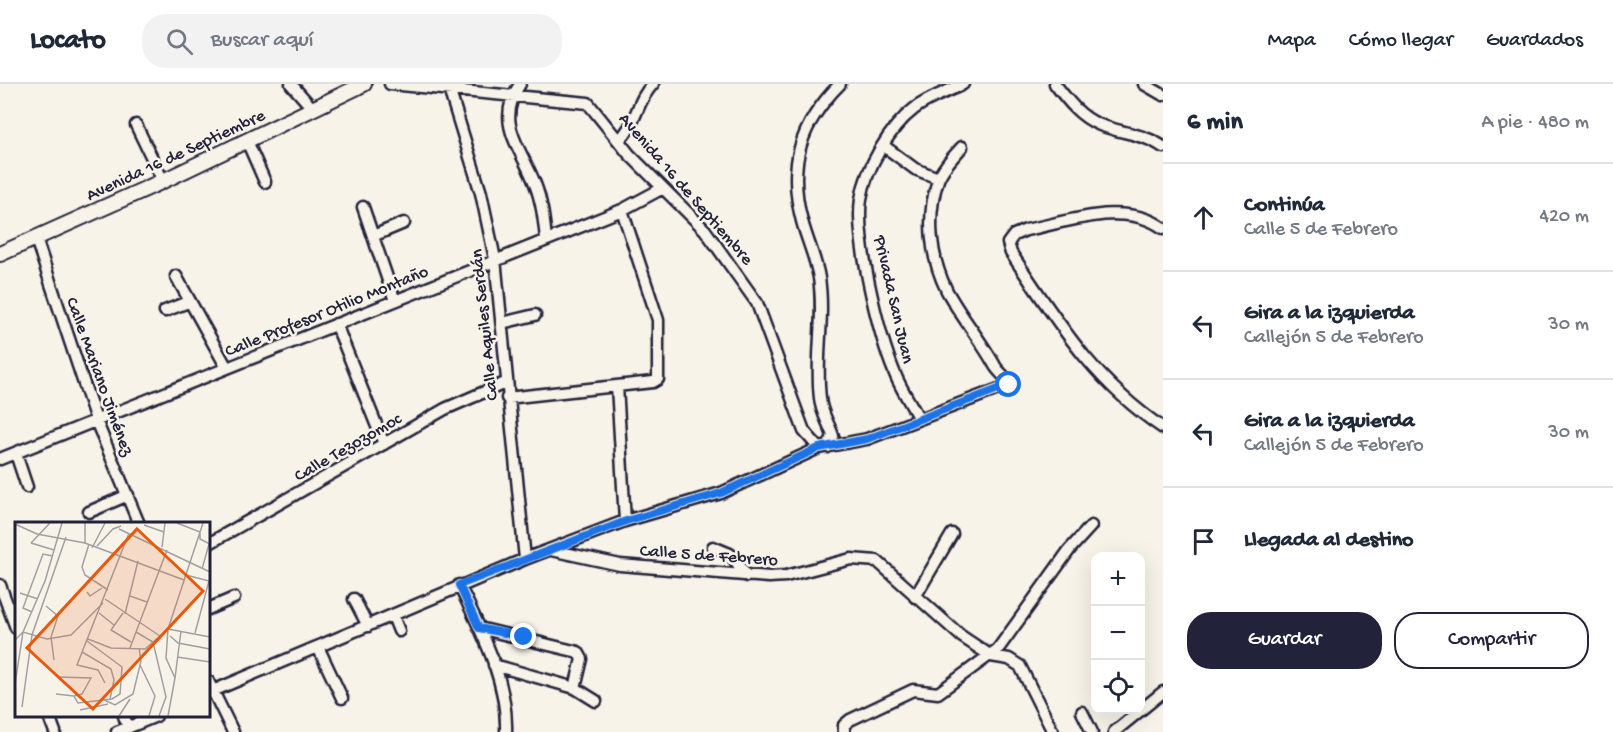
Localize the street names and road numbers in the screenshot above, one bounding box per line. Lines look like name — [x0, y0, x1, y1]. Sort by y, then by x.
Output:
street label: Avenida 16 de Septiembre — [83, 105, 269, 207]
street label: Avenida 16 de Septiembre — [613, 109, 757, 271]
street label: Privada San Juan — [867, 233, 918, 366]
street label: Calle Aquiles Serdán — [467, 248, 504, 402]
street label: Calle Profesor Otilio Montaño — [222, 262, 432, 363]
street label: Calle Mariano Jiménez — [60, 295, 138, 460]
street label: Calle Tezozomoc — [291, 409, 406, 487]
street label: Calle 5 de Febrero — [639, 541, 779, 572]

